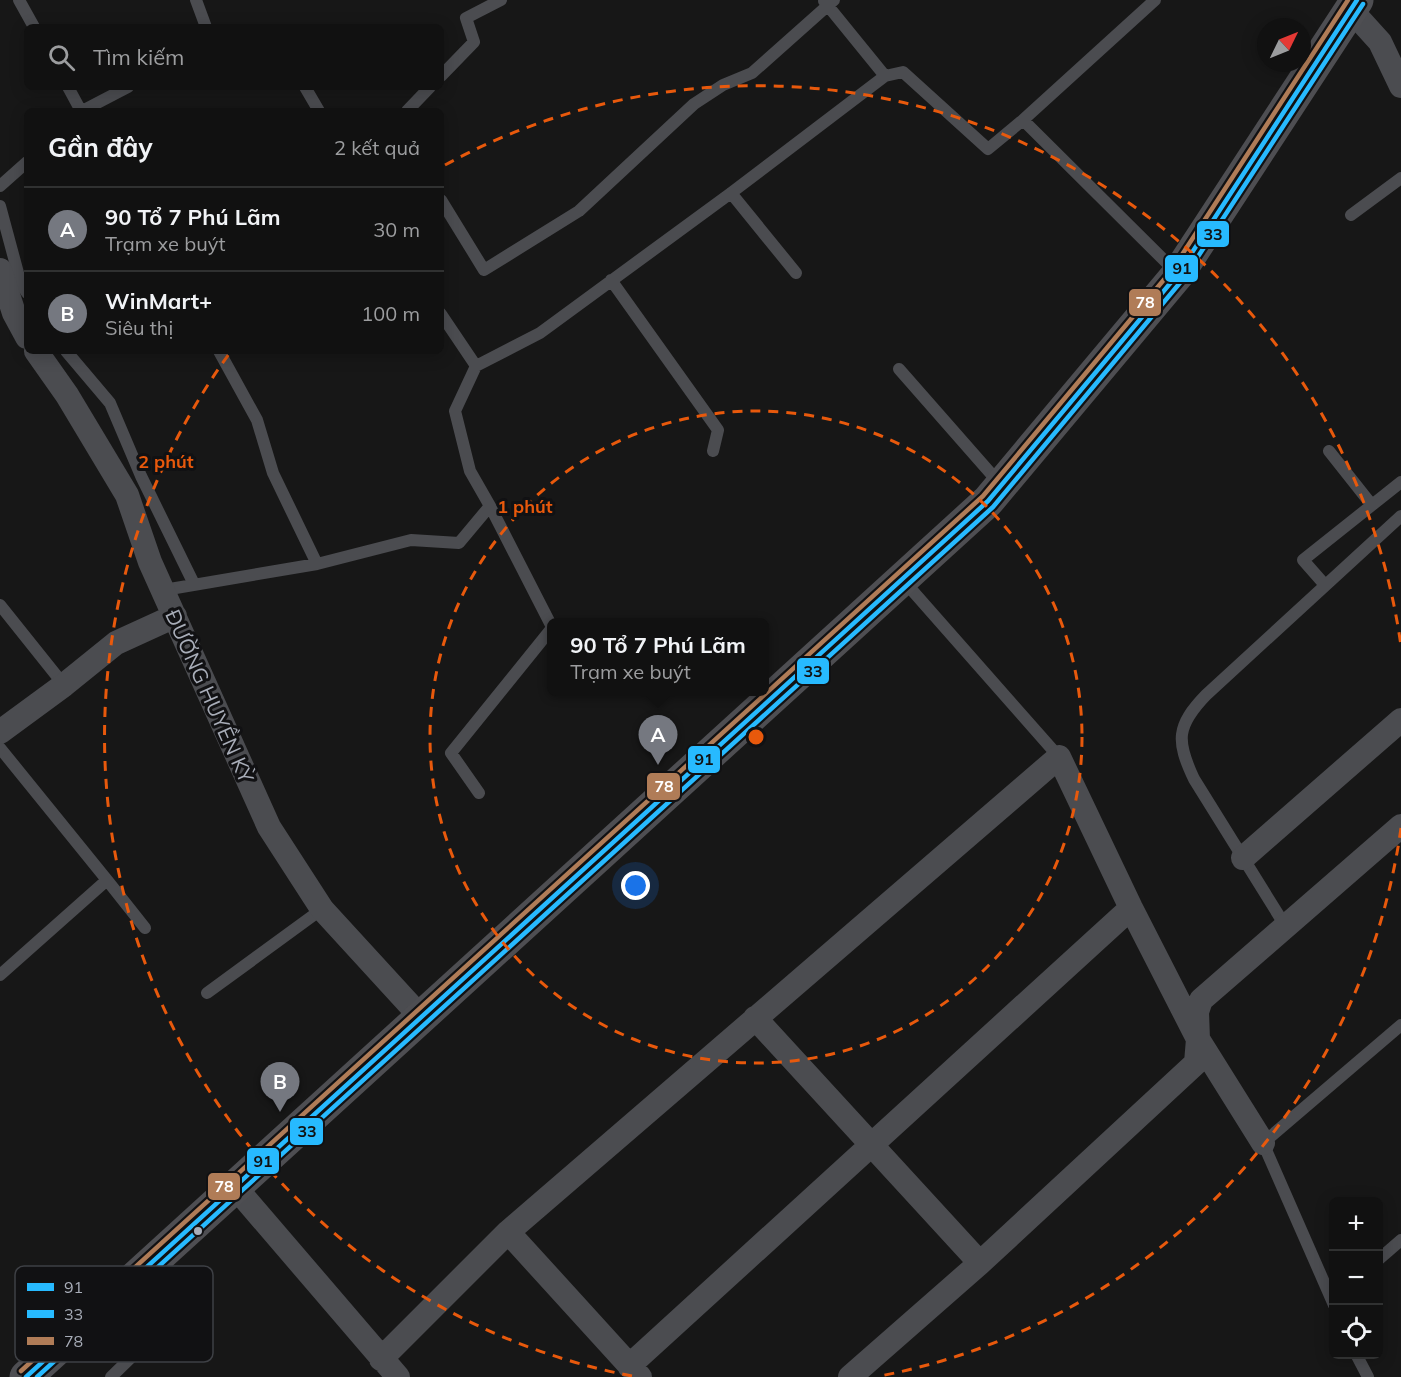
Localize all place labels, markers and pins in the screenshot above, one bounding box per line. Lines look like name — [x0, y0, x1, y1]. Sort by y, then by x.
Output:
pin: A — [638, 716, 678, 765]
centre of rings — [746, 727, 766, 747]
pin: B — [260, 1062, 300, 1112]
unlabelled marker — [192, 1225, 204, 1237]

